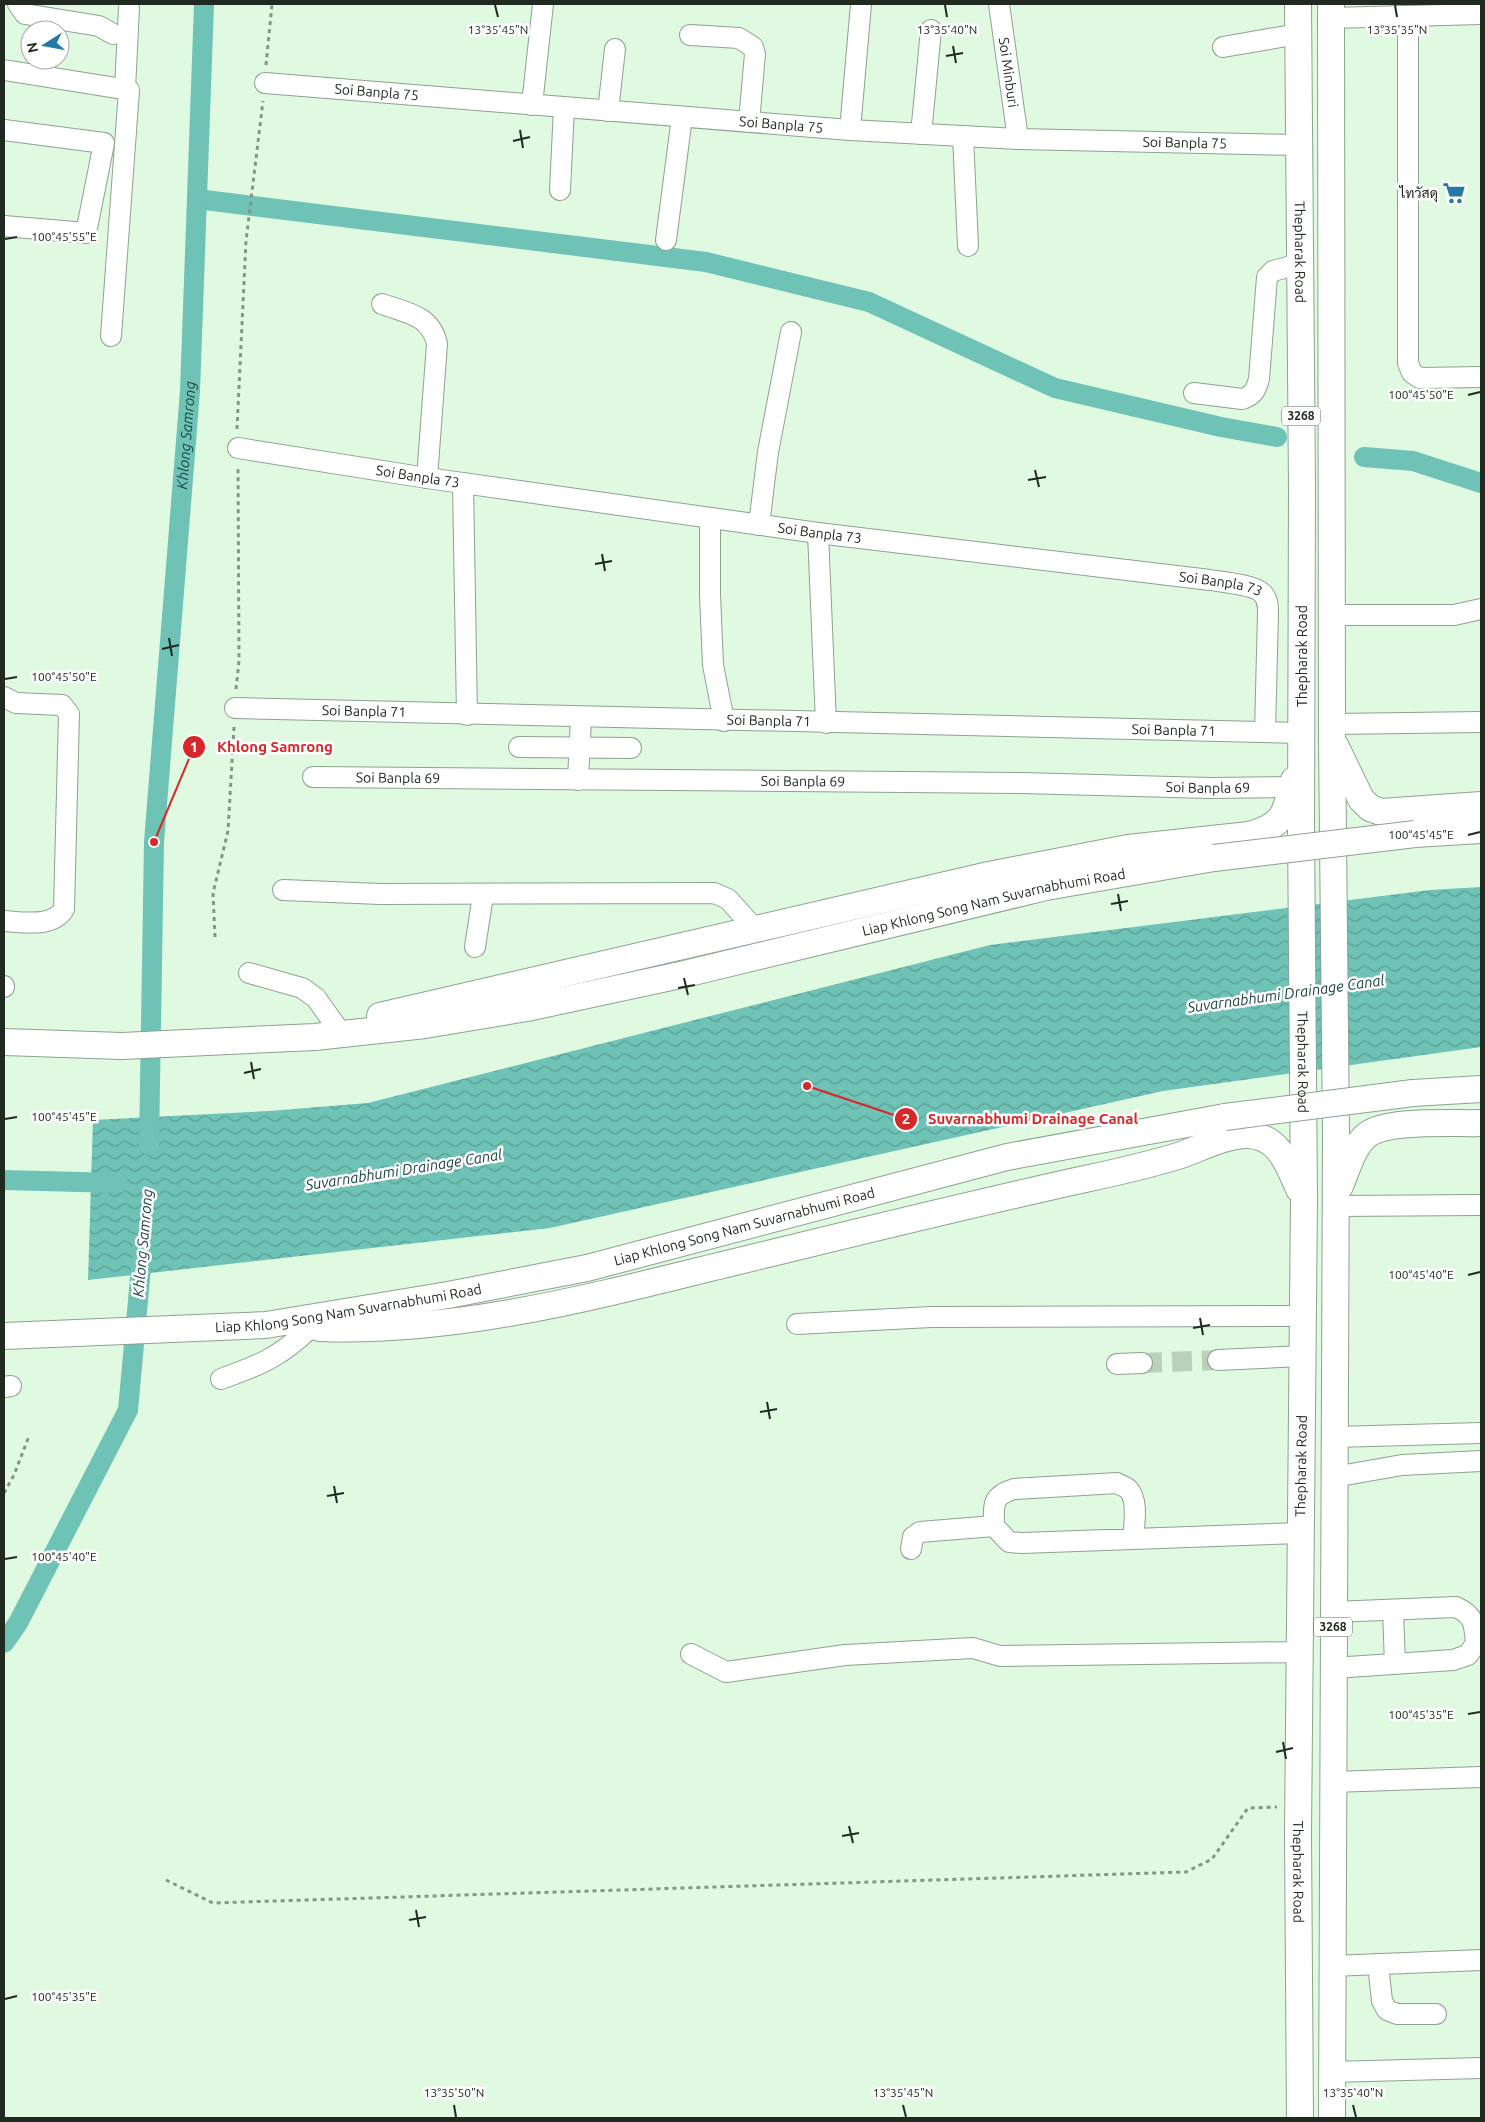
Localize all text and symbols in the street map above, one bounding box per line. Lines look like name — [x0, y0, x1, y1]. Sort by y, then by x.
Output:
north arrow — [20, 20, 70, 70]
text: 13°35'45"N — [468, 23, 528, 36]
text: 13°35'40"N — [917, 23, 977, 36]
text: 13°35'35"N — [1367, 23, 1427, 36]
street label: Soi Minburi — [996, 36, 1021, 108]
text: N — [23, 41, 41, 54]
street label: Soi Banpla 75 — [334, 81, 419, 103]
street label: Soi Banpla 75 — [739, 113, 824, 136]
street label: Soi Banpla 75 — [1142, 134, 1227, 151]
supermarket icon: ไทวัสดุ — [1441, 180, 1467, 206]
place label: ไทวัสดุ — [1399, 185, 1438, 203]
street label: Thepharak Road — [1292, 201, 1308, 303]
text: 100°45'55"E — [31, 230, 97, 243]
water label: Khlong Samrong — [173, 381, 198, 490]
text: 100°45'50"E — [1388, 388, 1454, 401]
road number: 3268 — [1282, 406, 1320, 426]
street label: Soi Banpla 73 — [375, 462, 461, 490]
street label: Soi Banpla 73 — [777, 519, 863, 546]
street label: Soi Banpla 73 — [1178, 568, 1265, 599]
street label: Thepharak Road — [1294, 605, 1310, 707]
text: 100°45'50"E — [31, 670, 97, 683]
street label: Soi Banpla 71 — [322, 702, 406, 720]
street label: Soi Banpla 71 — [726, 712, 811, 730]
street label: Soi Banpla 71 — [1131, 721, 1216, 739]
callout: Khlong Samrong — [182, 732, 343, 762]
text: 1 — [190, 738, 198, 755]
text: Khlong Samrong — [217, 738, 333, 755]
street label: Soi Banpla 69 — [356, 769, 440, 786]
street label: Soi Banpla 69 — [761, 773, 845, 790]
street label: Soi Banpla 69 — [1166, 779, 1250, 796]
text: 100°45'45"E — [1388, 828, 1454, 841]
street label: Liap Khlong Song Nam Suvarnabhumi Road — [860, 865, 1127, 939]
water label: Suvarnabhumi Drainage Canal — [1185, 971, 1386, 1016]
street label: Thepharak Road — [1294, 1011, 1311, 1113]
callout: Suvarnabhumi Drainage Canal — [893, 1104, 1148, 1134]
text: 100°45'45"E — [31, 1110, 97, 1123]
text: 2 — [902, 1110, 910, 1127]
text: Suvarnabhumi Drainage Canal — [928, 1110, 1138, 1127]
water label: Suvarnabhumi Drainage Canal — [303, 1145, 504, 1194]
street label: Liap Khlong Song Nam Suvarnabhumi Road — [612, 1184, 877, 1269]
water label: Khlong Samrong — [129, 1188, 156, 1298]
text: 100°45'40"E — [1388, 1268, 1454, 1281]
street label: Liap Khlong Song Nam Suvarnabhumi Road — [215, 1281, 483, 1335]
street label: Thepharak Road — [1292, 1415, 1310, 1517]
text: 100°45'40"E — [31, 1550, 97, 1563]
road number: 3268 — [1314, 1618, 1352, 1636]
text: 100°45'35"E — [1388, 1708, 1454, 1721]
street label: Thepharak Road — [1290, 1821, 1307, 1923]
text: 100°45'35"E — [31, 1990, 97, 2003]
text: 13°35'50"N — [424, 2086, 484, 2099]
text: 13°35'45"N — [873, 2086, 933, 2099]
text: 13°35'40"N — [1323, 2086, 1383, 2099]

